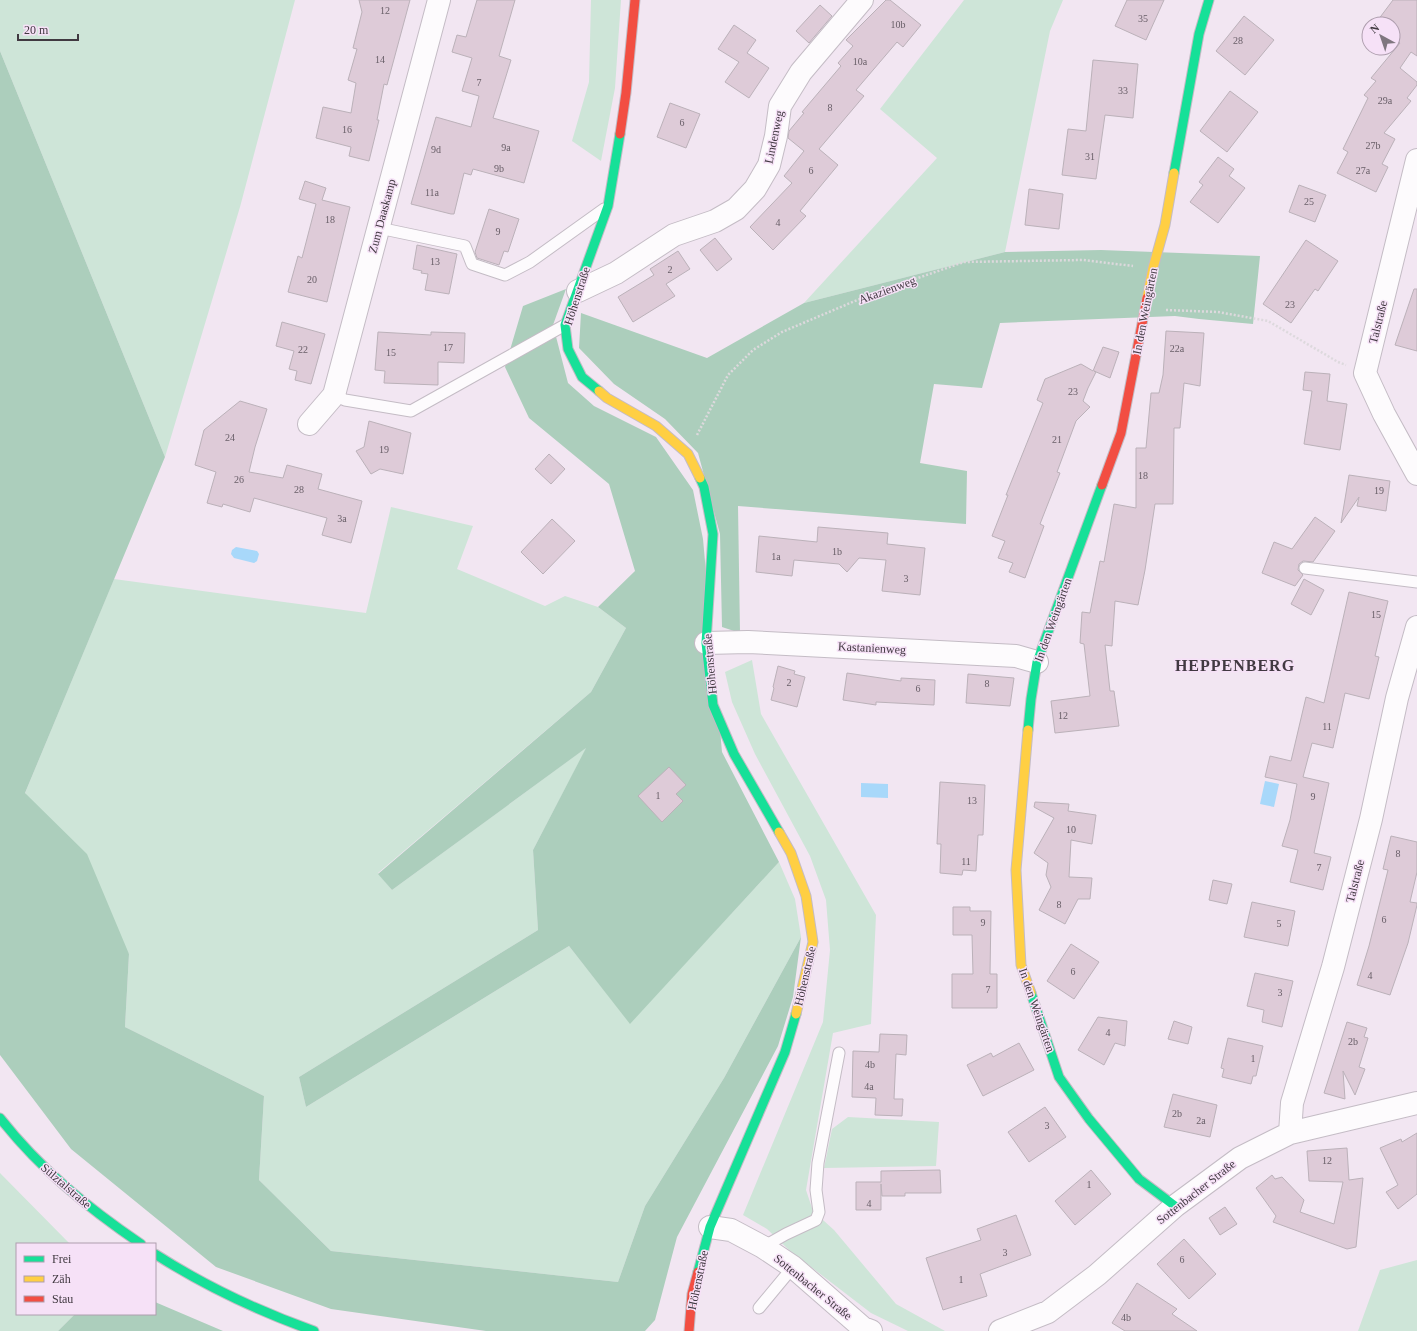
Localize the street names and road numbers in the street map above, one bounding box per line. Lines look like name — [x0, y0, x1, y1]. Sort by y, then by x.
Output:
street label: Lindenweg — [762, 109, 786, 165]
street label: Zum Daaskamp — [365, 177, 399, 255]
street label: Höhenstraße — [561, 265, 593, 327]
street label: In den Weingärten — [1130, 266, 1160, 356]
street label: Akazienweg — [856, 273, 918, 307]
street label: Talstraße — [1366, 299, 1390, 345]
street label: In den Weingärten — [1031, 576, 1075, 664]
street label: Höhenstraße — [700, 633, 720, 695]
street label: Kastanienweg — [838, 639, 906, 657]
street label: Talstraße — [1343, 858, 1367, 904]
street label: Höhenstraße — [791, 945, 819, 1007]
street label: In den Weingärten — [1016, 966, 1058, 1054]
street label: Sottenbacher Straße — [1154, 1157, 1238, 1227]
street label: Sülztalstraße — [38, 1160, 94, 1212]
street label: Höhenstraße — [685, 1249, 711, 1311]
street label: Sottenbacher Straße — [771, 1251, 855, 1323]

